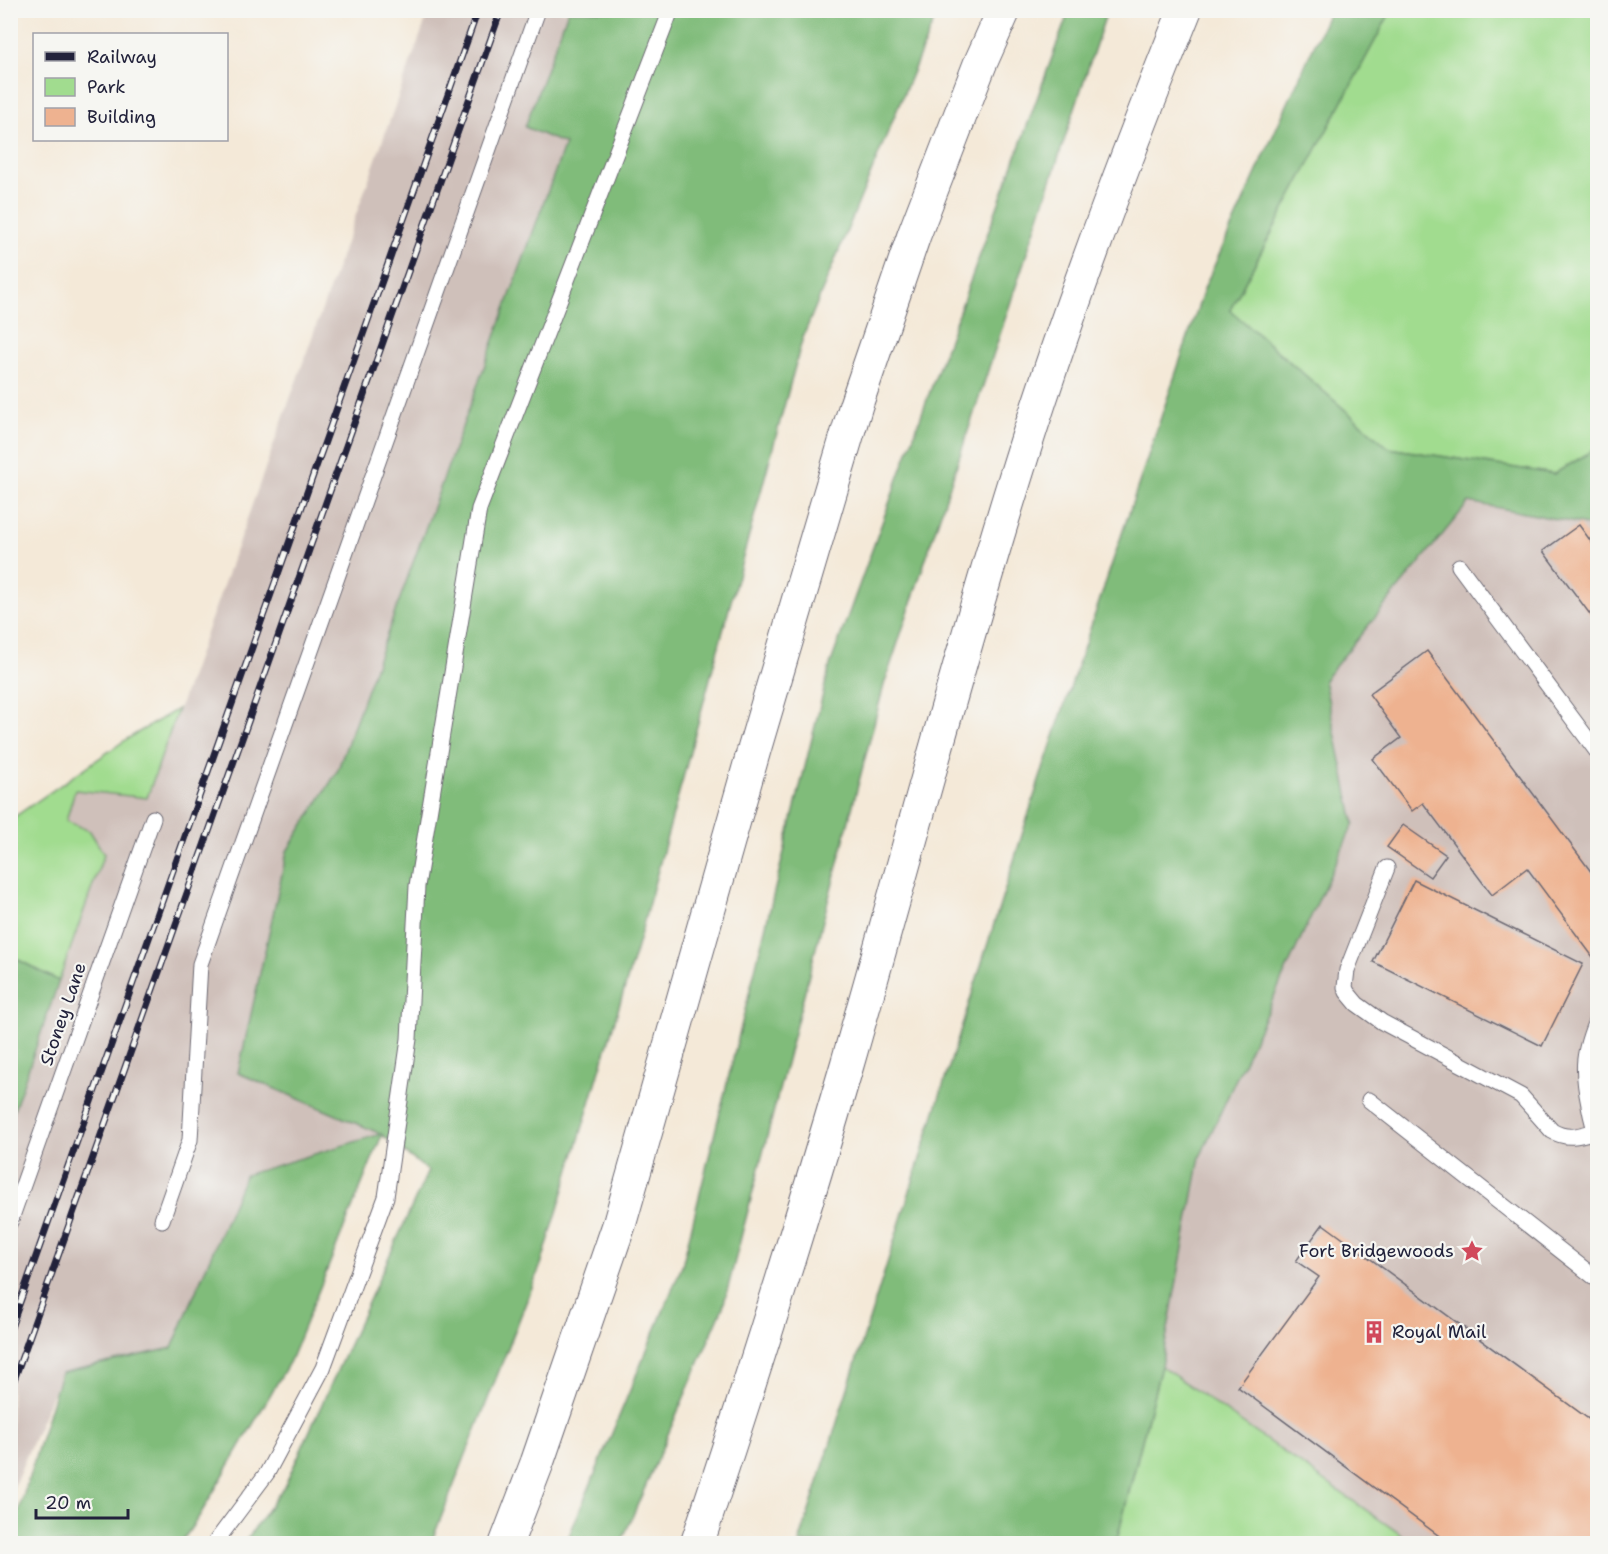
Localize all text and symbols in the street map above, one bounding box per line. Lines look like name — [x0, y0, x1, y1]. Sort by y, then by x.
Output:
legend — [33, 33, 228, 141]
text: Railway — [87, 45, 157, 69]
text: Park — [87, 75, 126, 99]
text: Building — [87, 105, 156, 129]
street label: Stoney Lane — [34, 959, 92, 1069]
place icon: Fort Bridgewoods — [1459, 1238, 1485, 1264]
place label: Fort Bridgewoods — [1299, 1239, 1454, 1263]
building icon: Royal Mail — [1361, 1319, 1387, 1345]
place label: Royal Mail — [1392, 1320, 1487, 1344]
scale bar — [36, 1482, 128, 1520]
text: 20 m — [45, 1491, 91, 1515]

